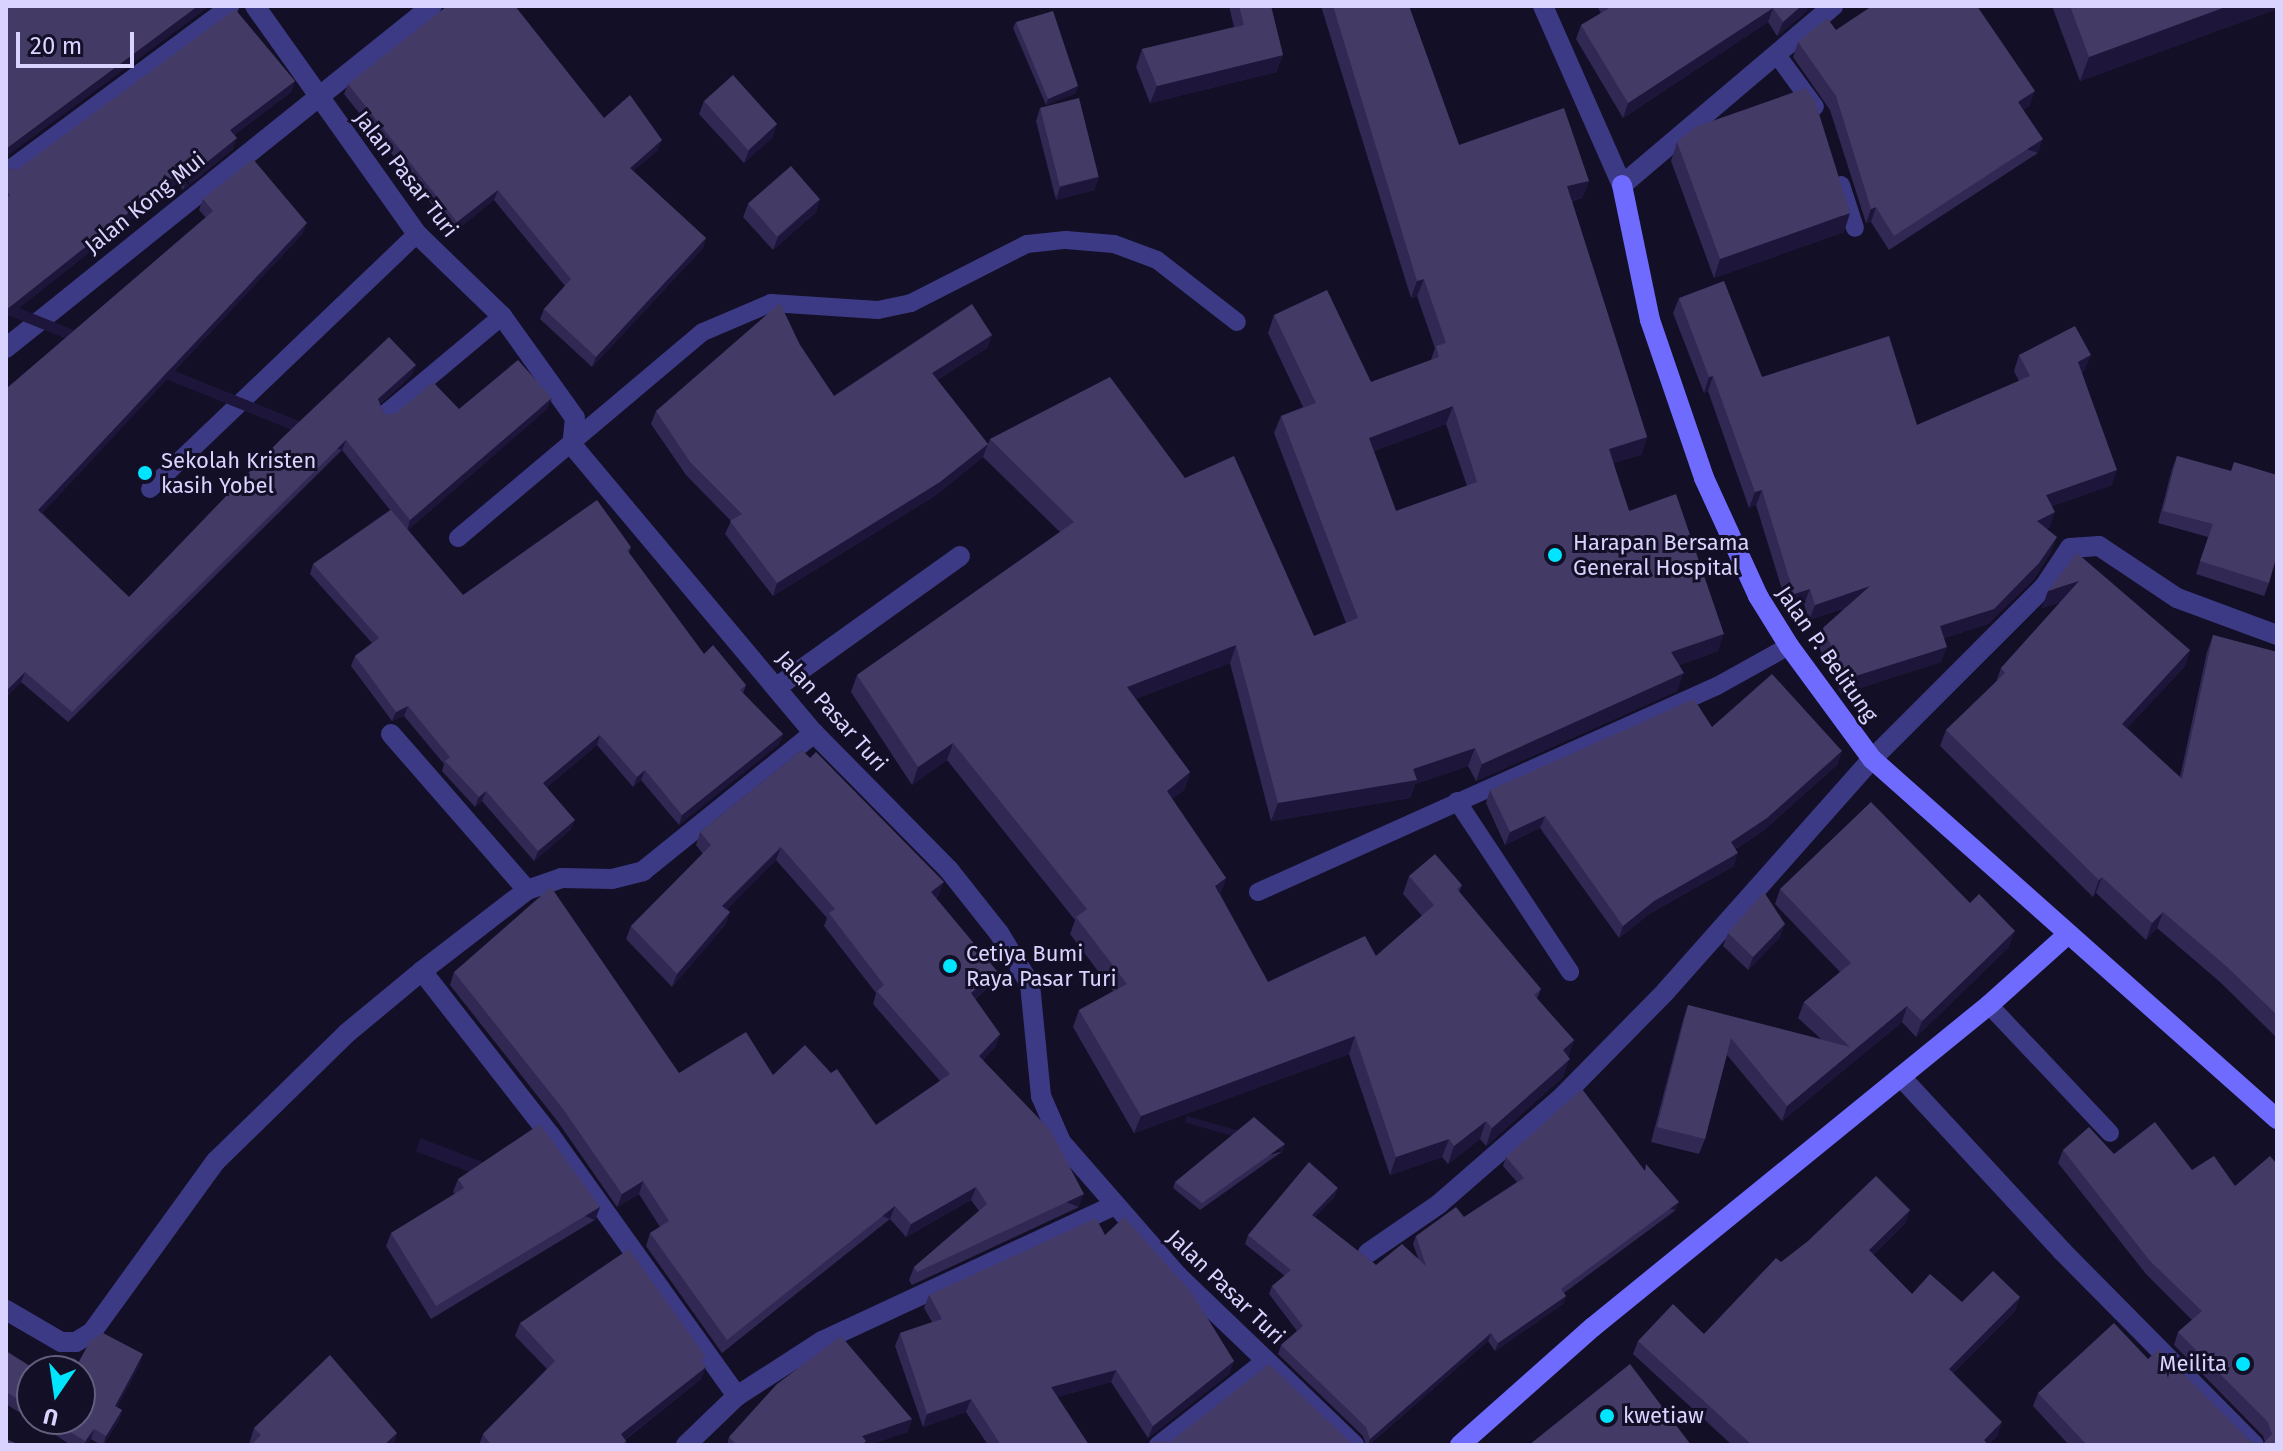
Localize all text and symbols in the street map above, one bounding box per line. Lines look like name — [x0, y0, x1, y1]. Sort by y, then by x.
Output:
scale bar — [20, 16, 138, 66]
text: 20 m — [30, 32, 82, 60]
street label: Jalan Pasar Turi — [348, 106, 464, 242]
street label: Jalan Kong Mui — [79, 146, 211, 260]
place label: Sekolah Kristen kasih Yobel — [161, 447, 316, 498]
marker: Sekolah Kristen kasih Yobel — [136, 464, 154, 482]
place label: Harapan Bersama General Hospital — [1573, 529, 1750, 580]
marker: Harapan Bersama General Hospital — [1544, 544, 1566, 566]
street label: Jalan P. Belitung — [1770, 581, 1884, 727]
street label: Jalan Pasar Turi — [771, 645, 893, 777]
place label: Cetiya Bumi Raya Pasar Turi — [966, 940, 1117, 992]
marker: Cetiya Bumi Raya Pasar Turi — [941, 957, 959, 975]
street label: Jalan Pasar Turi — [1162, 1224, 1290, 1350]
place label: Meilita — [2159, 1351, 2227, 1377]
north arrow — [16, 1355, 96, 1435]
marker: Meilita — [2234, 1355, 2252, 1373]
text: U — [41, 1402, 61, 1432]
place label: kwetiaw — [1623, 1403, 1704, 1429]
marker: kwetiaw — [1598, 1407, 1616, 1425]

